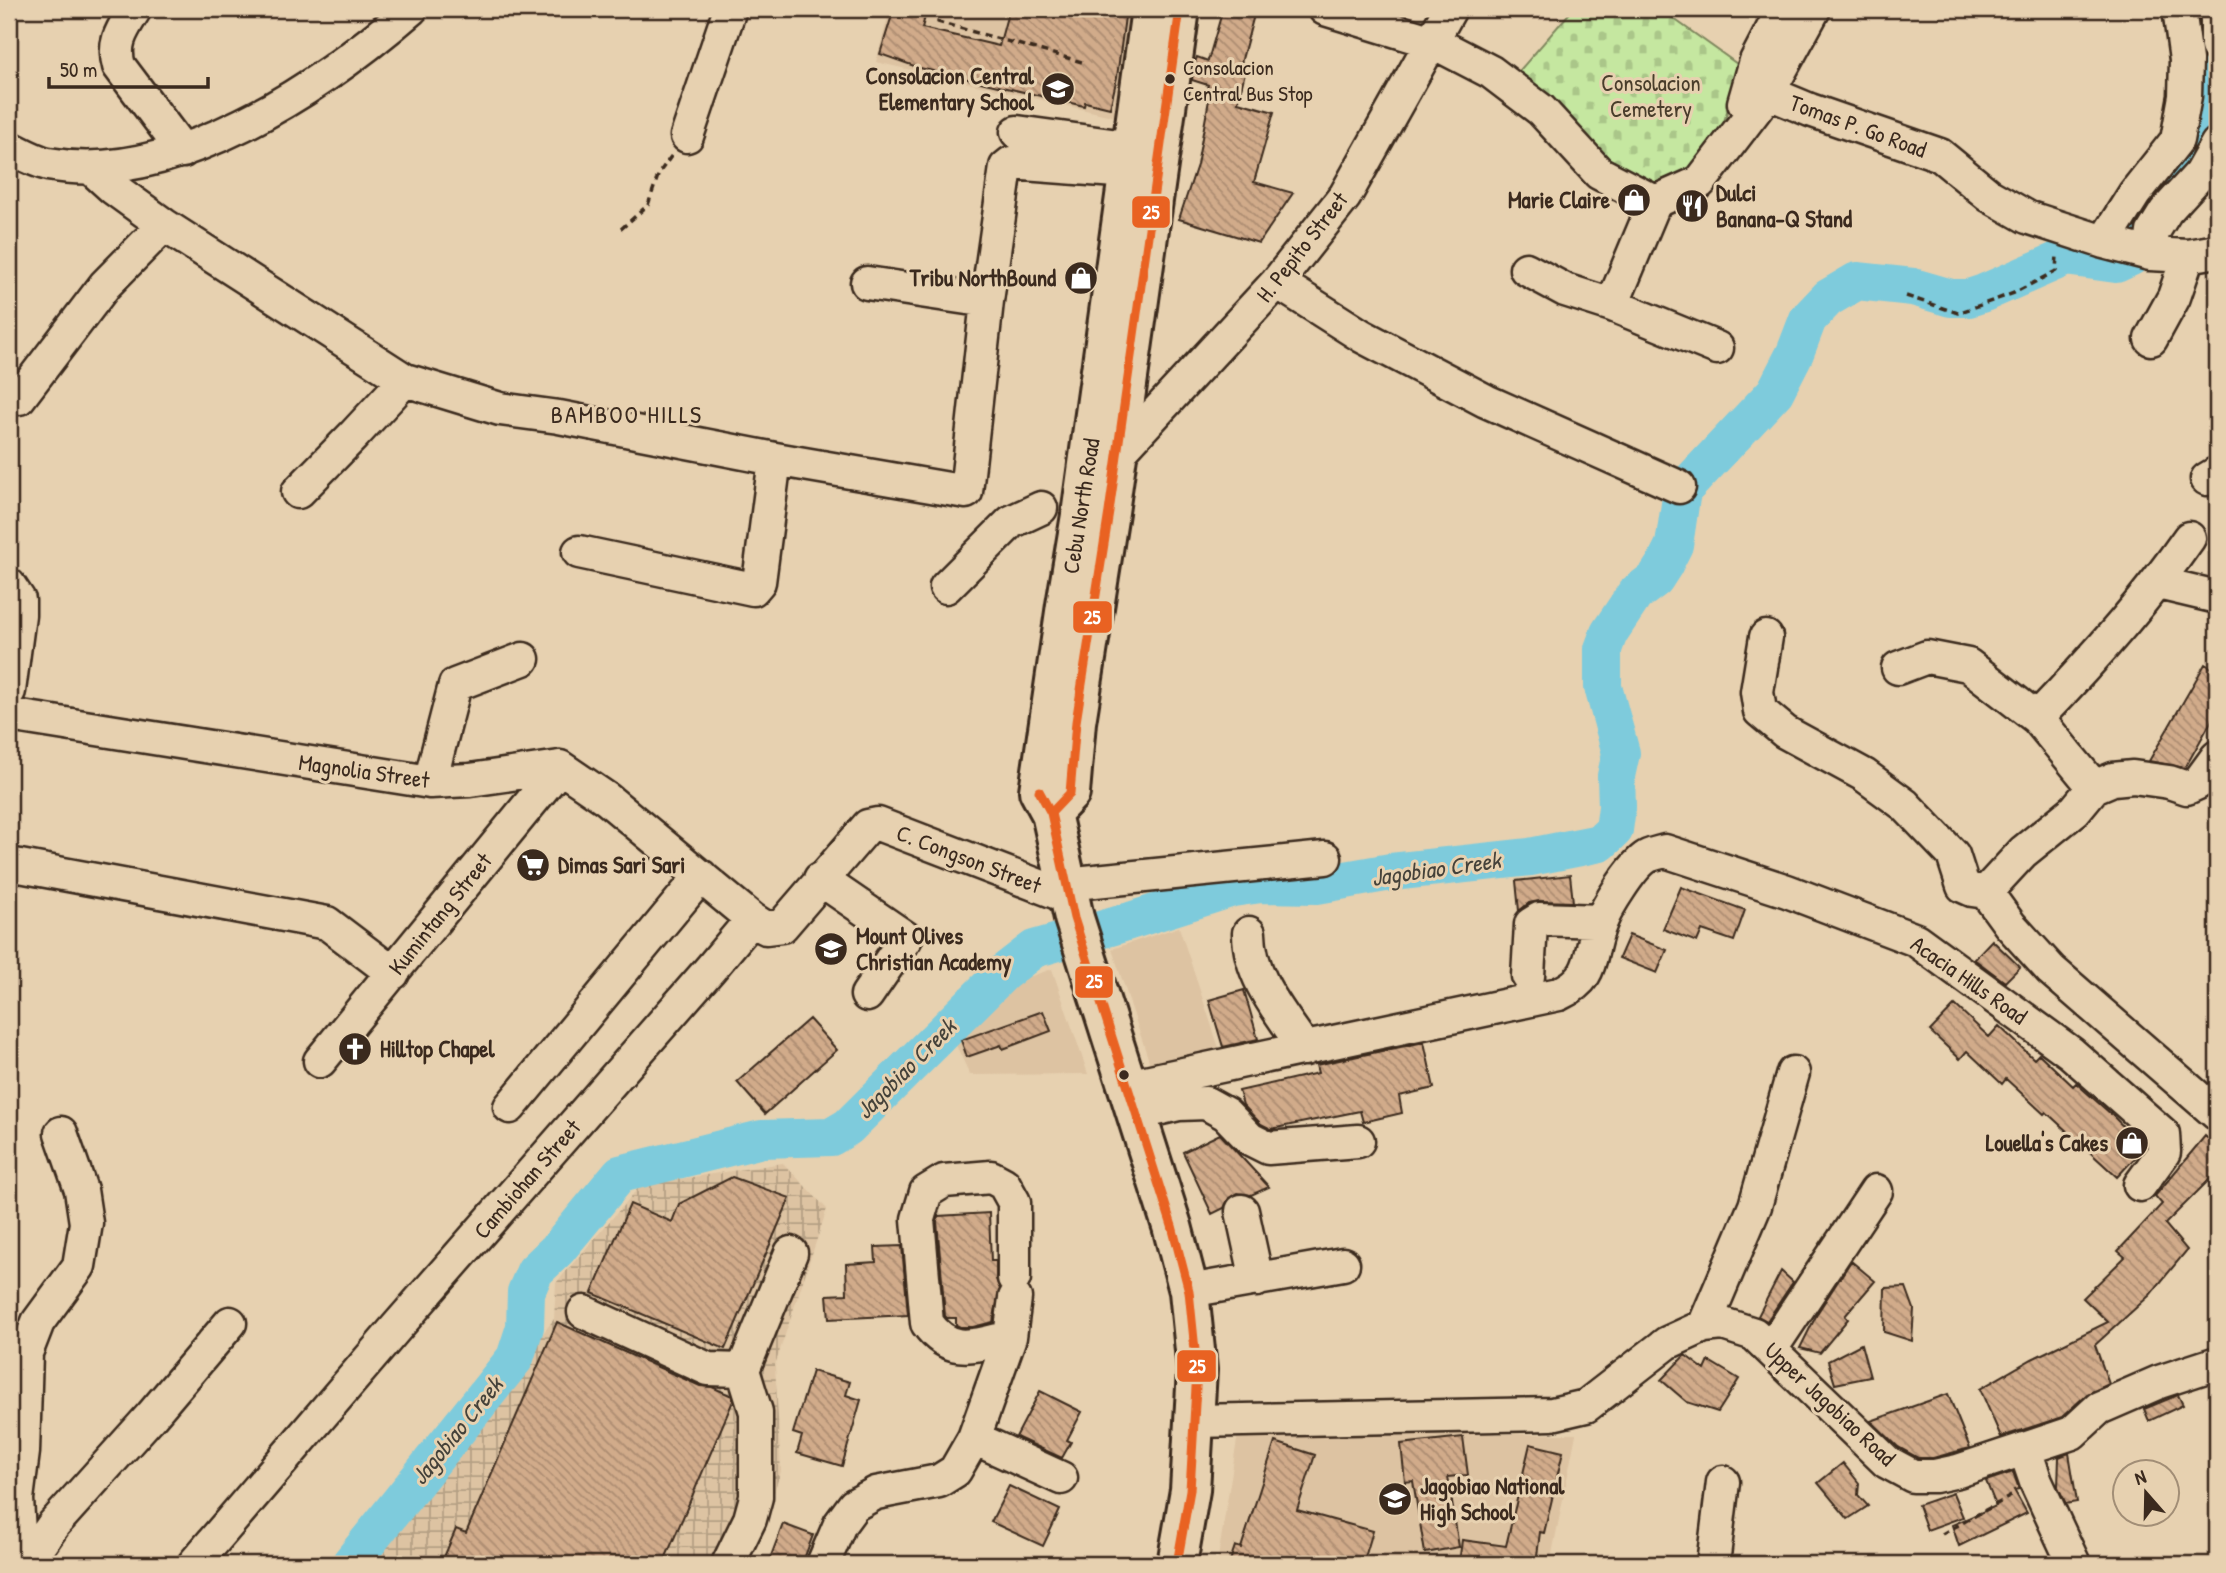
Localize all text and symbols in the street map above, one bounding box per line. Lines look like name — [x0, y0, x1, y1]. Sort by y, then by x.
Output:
scale bar — [49, 46, 208, 90]
place label: Consolacion Central Bus Stop — [1183, 53, 1313, 108]
text: 50 m — [60, 55, 97, 84]
place label: Consolacion Central Elementary School — [865, 60, 1035, 118]
park label: Consolacion Cemetery — [1601, 67, 1701, 124]
school or university icon: Consolacion Central Elementary School — [1039, 70, 1077, 108]
marker: Consolacion Central Bus Stop — [1163, 72, 1177, 86]
street label: Tomas P. Go Road — [1785, 86, 1931, 165]
place label: Dulci Banana-Q Stand — [1716, 177, 1852, 234]
shop icon: Marie Claire — [1615, 181, 1653, 219]
street label: H. Pepito Street — [1249, 184, 1355, 308]
place label: Marie Claire — [1508, 184, 1611, 215]
restaurant icon: Dulci Banana-Q Stand — [1673, 187, 1711, 225]
line badge: 25 — [1131, 195, 1171, 229]
text: 25 — [1143, 199, 1160, 225]
shop icon: Tribu NorthBound — [1062, 259, 1100, 297]
place label: Tribu NorthBound — [909, 262, 1056, 293]
district label: BAMBOO HILLS — [551, 398, 703, 430]
street label: Cebu North Road — [1055, 436, 1107, 576]
line badge: 25 — [1072, 600, 1113, 634]
text: 25 — [1084, 604, 1101, 630]
street label: Magnolia Street — [297, 746, 433, 795]
street label: C. Congson Street — [892, 817, 1047, 901]
water label: Jagobiao Creek — [1369, 843, 1505, 894]
street label: Kumintang Street — [381, 845, 499, 981]
supermarket icon: Dimas Sari Sari — [514, 846, 552, 884]
place label: Dimas Sari Sari — [558, 849, 685, 880]
place label: Mount Olives Christian Academy — [856, 920, 1012, 978]
street label: Acacia Hills Road — [1905, 928, 2034, 1031]
school or university icon: Mount Olives Christian Academy — [812, 930, 850, 968]
line badge: 25 — [1074, 965, 1114, 999]
text: 25 — [1086, 968, 1103, 994]
water label: Jagobiao Creek — [848, 1010, 965, 1126]
church icon: Hilltop Chapel — [336, 1030, 374, 1068]
place label: Hilltop Chapel — [380, 1033, 495, 1065]
unlabelled marker — [1117, 1068, 1131, 1082]
street label: Cambiohan Street — [466, 1111, 588, 1245]
shop icon: Louella's Cakes — [2113, 1124, 2151, 1162]
place label: Louella's Cakes — [1986, 1127, 2108, 1158]
street label: Upper Jagobiao Road — [1758, 1335, 1903, 1472]
line badge: 25 — [1176, 1349, 1217, 1383]
text: 25 — [1189, 1353, 1206, 1379]
water label: Jagobiao Creek — [403, 1368, 512, 1492]
north arrow — [2110, 1458, 2180, 1528]
text: N — [2131, 1463, 2149, 1491]
place label: Jagobiao National High School — [1420, 1470, 1565, 1528]
school or university icon: Jagobiao National High School — [1376, 1480, 1414, 1518]

